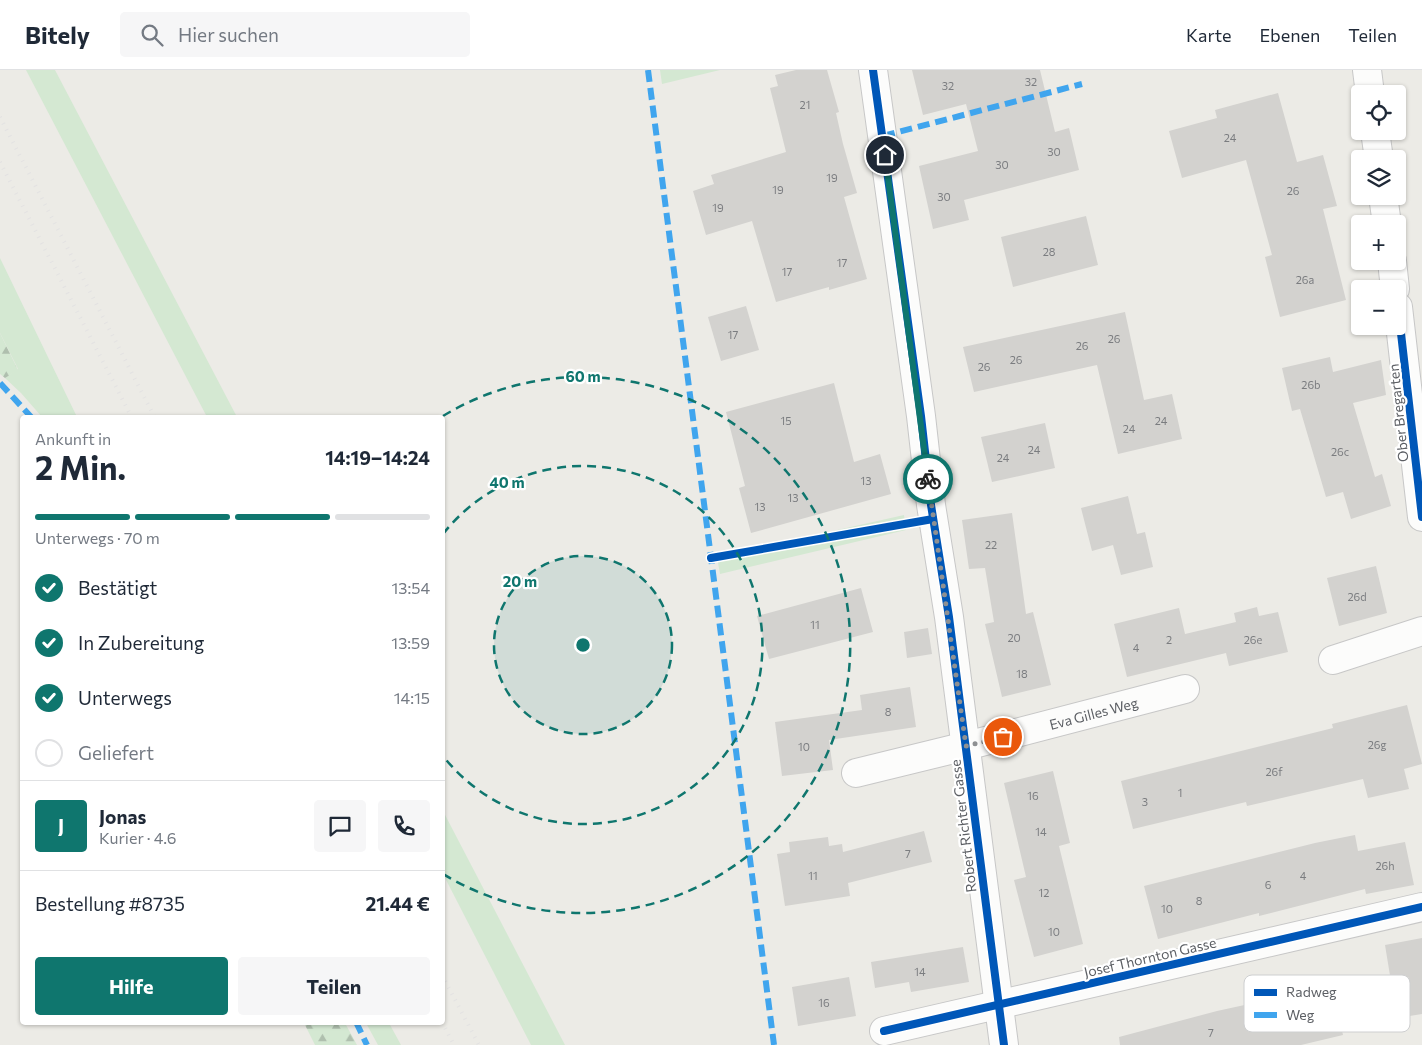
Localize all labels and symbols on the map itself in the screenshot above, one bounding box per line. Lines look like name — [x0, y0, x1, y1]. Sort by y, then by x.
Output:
house number: 32 — [1025, 75, 1037, 88]
house number: 32 — [942, 79, 954, 92]
house number: 21 — [800, 98, 810, 111]
house number: 24 — [1224, 131, 1237, 144]
pin — [864, 134, 906, 176]
house number: 30 — [1047, 145, 1061, 158]
house number: 30 — [995, 158, 1009, 171]
house number: 19 — [826, 171, 838, 184]
house number: 19 — [772, 183, 784, 196]
house number: 26 — [1287, 184, 1300, 197]
house number: 30 — [937, 190, 951, 203]
house number: 19 — [712, 201, 724, 214]
house number: 28 — [1043, 245, 1056, 258]
house number: 17 — [837, 256, 847, 269]
house number: 17 — [782, 265, 792, 278]
house number: 26a — [1296, 273, 1314, 286]
house number: 17 — [728, 328, 738, 341]
house number: 26 — [1108, 332, 1121, 345]
house number: 26 — [1076, 339, 1089, 352]
house number: 26 — [1010, 353, 1023, 366]
house number: 26 — [978, 360, 991, 373]
street label: Ober Bregarten — [1384, 363, 1412, 463]
text: 60 m — [565, 367, 601, 385]
house number: 26b — [1301, 378, 1321, 391]
house number: 15 — [780, 414, 792, 427]
house number: 24 — [1155, 414, 1168, 427]
house number: 24 — [1123, 422, 1136, 435]
house number: 24 — [1028, 443, 1041, 456]
house number: 26c — [1331, 445, 1349, 458]
house number: 24 — [997, 451, 1010, 464]
courier — [903, 454, 953, 504]
text: 40 m — [489, 473, 525, 491]
house number: 13 — [861, 474, 871, 487]
house number: 13 — [788, 491, 798, 504]
house number: 13 — [755, 500, 765, 513]
house number: 22 — [985, 538, 997, 551]
text: 20 m — [503, 572, 537, 590]
house number: 26d — [1347, 590, 1367, 603]
house number: 11 — [810, 618, 820, 631]
house number: 20 — [1007, 631, 1021, 644]
house number: 2 — [1166, 633, 1172, 646]
house number: 26e — [1244, 633, 1262, 646]
centre of rings — [574, 636, 592, 654]
house number: 4 — [1133, 641, 1140, 654]
house number: 18 — [1016, 667, 1028, 680]
street label: Eva Gilles Weg — [1047, 693, 1140, 732]
house number: 8 — [885, 705, 892, 718]
pin — [982, 716, 1024, 758]
house number: 26g — [1368, 738, 1386, 751]
house number: 10 — [798, 740, 810, 753]
street label: Robert Richter Gasse — [946, 759, 980, 893]
house number: 26f — [1265, 765, 1283, 778]
house number: 1 — [1178, 786, 1182, 799]
house number: 16 — [1027, 789, 1039, 802]
house number: 3 — [1142, 795, 1148, 808]
house number: 14 — [1035, 825, 1047, 838]
house number: 7 — [905, 847, 911, 860]
house number: 26h — [1375, 859, 1395, 872]
house number: 11 — [808, 869, 818, 882]
house number: 4 — [1300, 869, 1307, 882]
house number: 6 — [1265, 878, 1272, 891]
house number: 12 — [1039, 886, 1049, 899]
house number: 8 — [1196, 894, 1203, 907]
house number: 10 — [1161, 902, 1173, 915]
house number: 10 — [1048, 925, 1060, 938]
street label: Josef Thornton Gasse — [1082, 933, 1218, 981]
house number: 14 — [914, 965, 926, 978]
legend — [1244, 975, 1410, 1032]
text: Radweg — [1286, 983, 1337, 1000]
house number: 16 — [818, 996, 830, 1009]
text: Weg — [1286, 1006, 1315, 1023]
house number: 7 — [1208, 1026, 1214, 1039]

